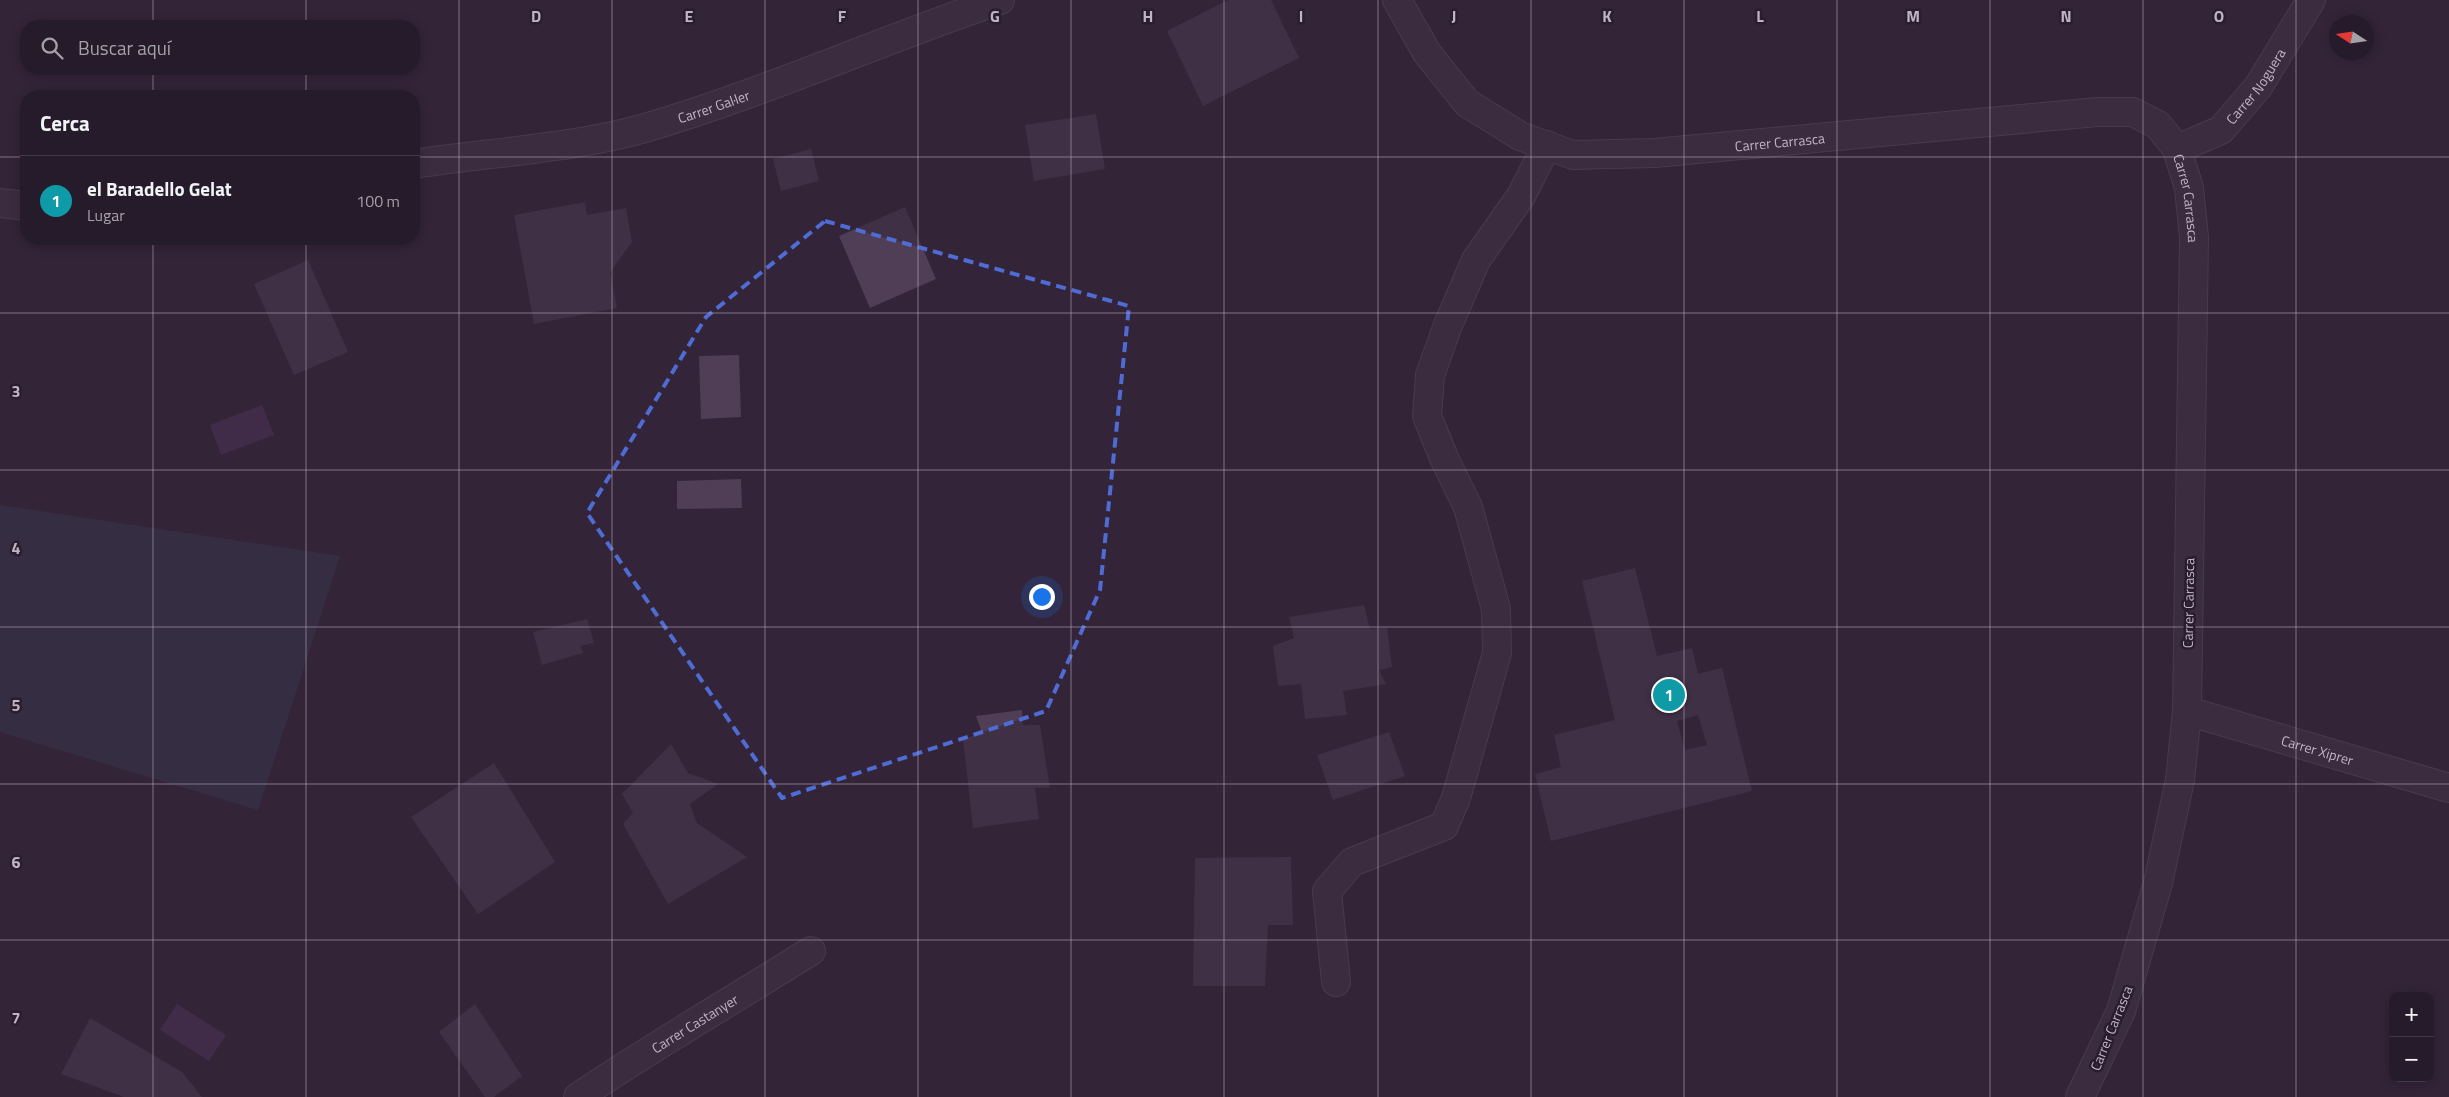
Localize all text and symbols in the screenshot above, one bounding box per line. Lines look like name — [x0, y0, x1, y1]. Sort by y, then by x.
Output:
text: D — [531, 4, 541, 28]
text: E — [685, 4, 694, 28]
text: F — [838, 4, 847, 28]
text: G — [990, 4, 1000, 28]
text: H — [1143, 4, 1153, 28]
text: I — [1299, 4, 1303, 28]
text: J — [1452, 4, 1456, 28]
text: K — [1602, 4, 1612, 28]
text: L — [1756, 4, 1764, 28]
text: M — [1906, 4, 1920, 28]
text: N — [2060, 4, 2072, 28]
text: O — [2214, 4, 2224, 28]
north arrow — [2329, 15, 2374, 60]
search box — [20, 20, 420, 75]
text: Buscar aquí — [78, 33, 171, 62]
icon: search — [38, 34, 66, 62]
street label: Carrer Noguera — [2220, 44, 2290, 128]
street label: Carrer Gal·ler — [675, 84, 753, 128]
text: Cerca — [40, 107, 90, 139]
street label: Carrer Carrasca — [1734, 127, 1826, 156]
street label: Carrer Carrasca — [2169, 151, 2205, 243]
text: el Baradello Gelat — [87, 174, 232, 203]
text: 1 — [52, 189, 60, 213]
text: 100 m — [356, 189, 400, 213]
text: Lugar — [87, 203, 125, 227]
text: 3 — [12, 379, 20, 403]
text: 4 — [12, 536, 21, 560]
street label: Carrer Carrasca — [2177, 558, 2199, 648]
your location — [1029, 584, 1055, 610]
pin: 1 — [1653, 676, 1685, 714]
text: 5 — [12, 693, 21, 717]
street label: Carrer Xiprer — [2279, 729, 2356, 770]
text: 6 — [12, 850, 21, 874]
street label: Carrer Carrasca — [2084, 982, 2138, 1074]
street label: Carrer Castanyer — [647, 988, 742, 1058]
map controls — [2389, 992, 2434, 1082]
button: + — [2389, 992, 2434, 1037]
text: 7 — [12, 1006, 20, 1030]
button: − — [2389, 1037, 2434, 1082]

